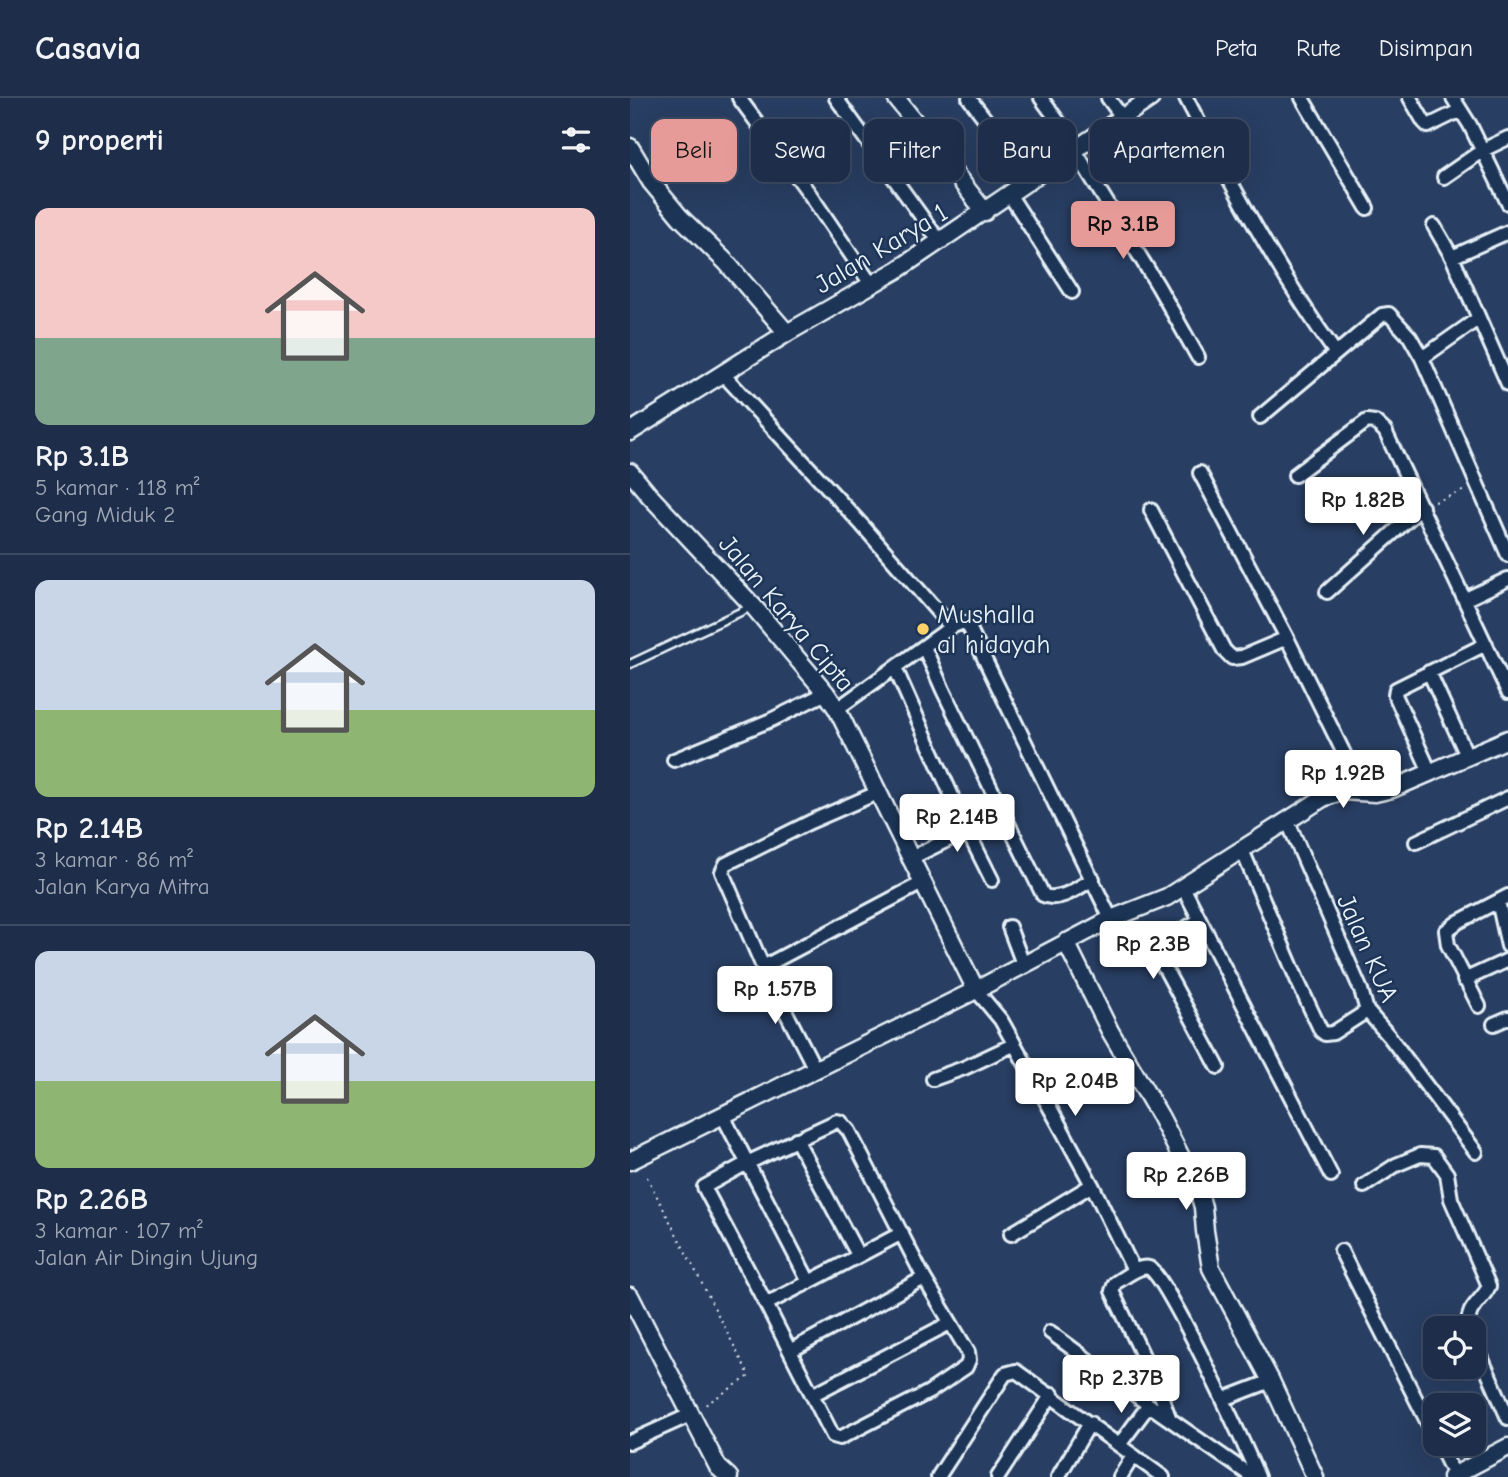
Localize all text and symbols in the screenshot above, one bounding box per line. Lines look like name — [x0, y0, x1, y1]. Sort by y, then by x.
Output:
text: Casavia — [35, 29, 141, 67]
text: Peta — [1215, 34, 1258, 62]
text: Rute — [1296, 34, 1341, 62]
text: Disimpan — [1379, 34, 1473, 62]
chip: Beli — [651, 119, 737, 182]
chip: Sewa — [751, 119, 850, 182]
chip: Filter — [864, 119, 964, 182]
chip: Baru — [978, 119, 1076, 182]
chip: Apartemen — [1090, 119, 1249, 182]
icon: filters — [557, 121, 595, 159]
text: 9 properti — [35, 123, 164, 158]
street label: Jalan Karya 1 — [810, 198, 953, 300]
pin: Rp 3.1B — [1058, 202, 1188, 261]
text: Rp 3.1B — [1087, 210, 1159, 237]
icon: home — [252, 253, 378, 379]
text: Rp 3.1B — [35, 439, 129, 474]
text: 5 kamar · 118 m² — [35, 474, 200, 501]
pin: Rp 1.82B — [1291, 478, 1435, 537]
text: Rp 1.82B — [1321, 486, 1405, 513]
text: Gang Miduk 2 — [35, 501, 175, 528]
street label: Jalan Karya Cipta — [712, 529, 860, 698]
place label: Mushalla al hidayah — [937, 600, 1050, 660]
marker: Mushalla al hidayah — [915, 621, 931, 637]
icon: home — [252, 625, 378, 751]
pin: Rp 1.92B — [1271, 750, 1415, 810]
text: Rp 1.92B — [1301, 759, 1385, 786]
pin: Rp 2.14B — [885, 794, 1029, 854]
text: Rp 2.14B — [916, 803, 998, 830]
text: Rp 2.14B — [35, 811, 143, 846]
text: 3 kamar · 86 m² — [35, 846, 193, 873]
text: Jalan Karya Mitra — [35, 873, 210, 900]
street label: Jalan KUA — [1330, 890, 1404, 1007]
pin: Rp 2.3B — [1088, 922, 1218, 981]
text: Rp 2.3B — [1116, 930, 1190, 957]
pin: Rp 1.57B — [703, 967, 847, 1026]
text: Rp 1.57B — [733, 975, 817, 1002]
icon: home — [252, 996, 378, 1122]
pin: Rp 2.04B — [1003, 1058, 1147, 1118]
text: Rp 2.04B — [1031, 1067, 1119, 1094]
pin: Rp 2.26B — [1114, 1152, 1258, 1212]
text: Rp 2.26B — [1143, 1161, 1229, 1188]
text: Rp 2.26B — [35, 1182, 148, 1217]
text: 3 kamar · 107 m² — [35, 1217, 203, 1244]
text: Jalan Air Dingin Ujung — [35, 1244, 258, 1271]
map controls — [1423, 1316, 1486, 1456]
button: locate — [1423, 1316, 1486, 1379]
pin: Rp 2.37B — [1049, 1356, 1193, 1415]
text: Rp 2.37B — [1079, 1364, 1163, 1391]
button: layers — [1423, 1393, 1486, 1456]

